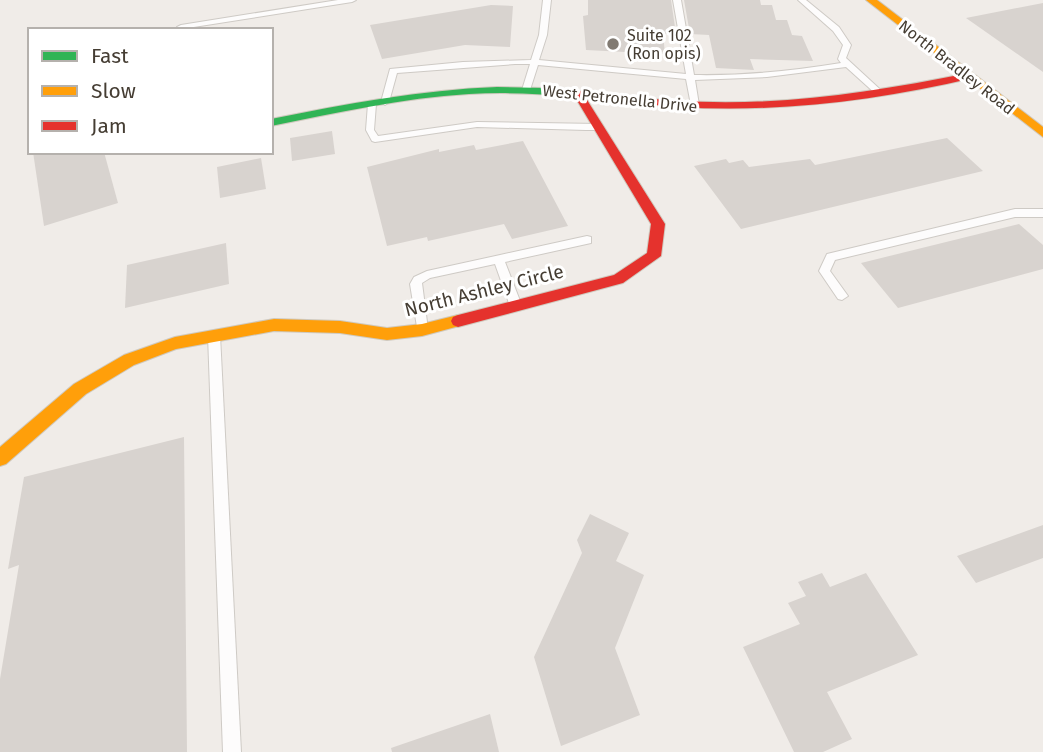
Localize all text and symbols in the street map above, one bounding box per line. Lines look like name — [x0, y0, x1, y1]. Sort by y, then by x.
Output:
street label: North Bradley Road — [895, 16, 1018, 119]
place label: Suite 102 (Ron opis) — [627, 26, 701, 63]
legend — [28, 28, 273, 154]
marker: Suite 102 (Ron opis) — [605, 36, 621, 52]
text: Fast — [91, 43, 129, 69]
text: Slow — [91, 78, 136, 104]
street label: West Petronella Drive — [542, 81, 698, 116]
text: Jam — [91, 113, 127, 139]
street label: North Ashley Circle — [402, 260, 566, 321]

